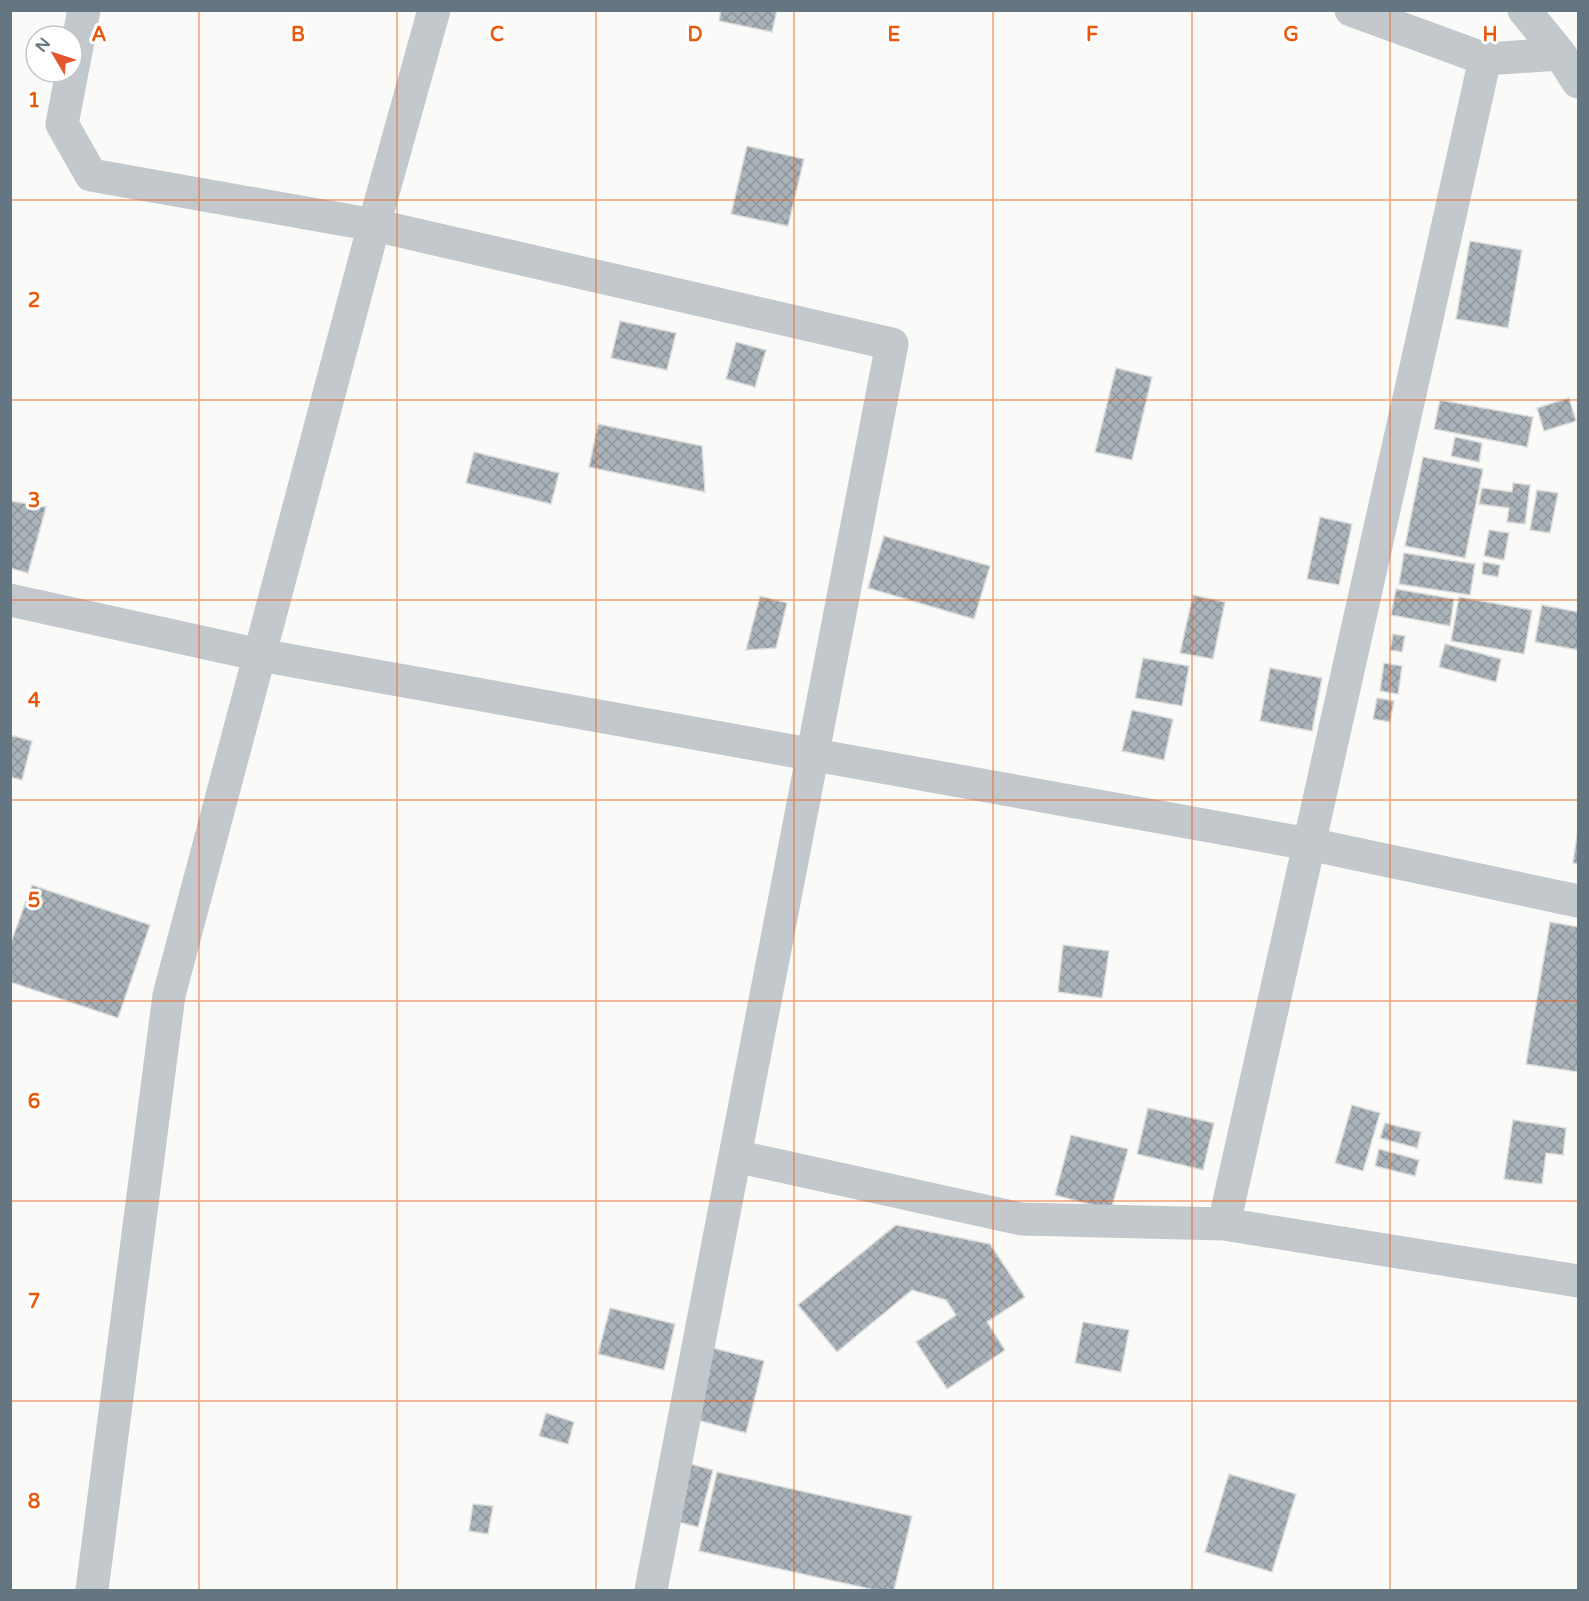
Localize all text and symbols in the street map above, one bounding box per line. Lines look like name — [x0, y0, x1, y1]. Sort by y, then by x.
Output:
text: A — [92, 23, 107, 47]
text: B — [291, 23, 305, 47]
text: C — [490, 23, 504, 47]
text: D — [687, 23, 703, 47]
text: E — [888, 23, 901, 47]
text: F — [1086, 23, 1098, 47]
text: G — [1283, 23, 1299, 47]
text: H — [1482, 23, 1498, 47]
north arrow — [24, 24, 84, 84]
text: N — [31, 34, 55, 56]
text: 1 — [28, 89, 40, 113]
text: 2 — [28, 289, 40, 313]
text: 3 — [28, 489, 40, 513]
text: 4 — [28, 689, 41, 713]
text: 5 — [28, 889, 40, 913]
text: 6 — [28, 1090, 40, 1114]
text: 7 — [28, 1290, 40, 1314]
text: 8 — [28, 1490, 40, 1514]

